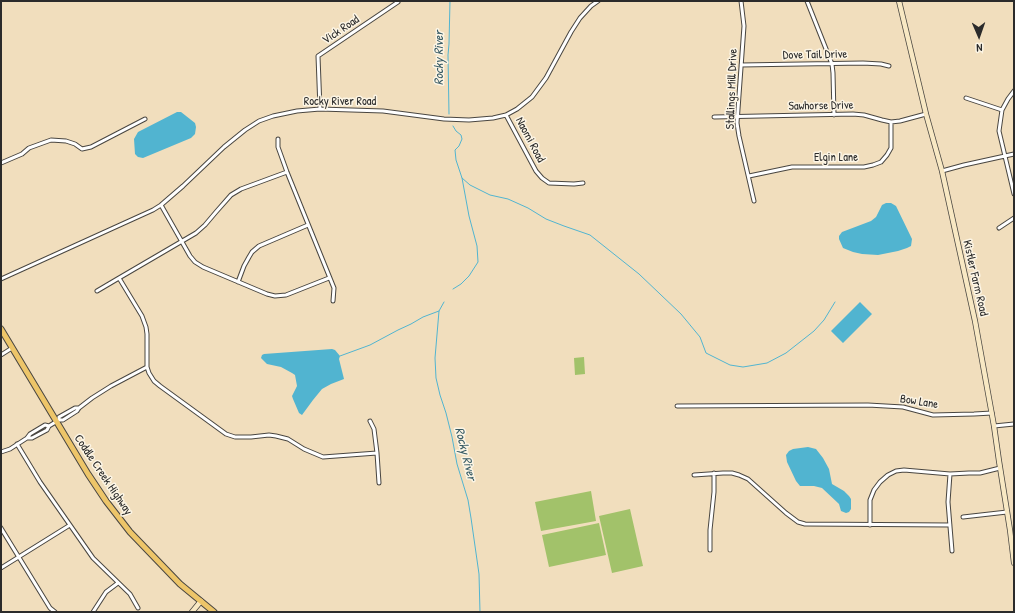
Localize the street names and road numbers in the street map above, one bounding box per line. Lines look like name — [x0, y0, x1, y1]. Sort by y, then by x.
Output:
street label: Vick Road — [320, 12, 362, 48]
street label: Dove Tail Drive — [783, 47, 847, 63]
street label: Stallings Mill Drive — [723, 48, 741, 130]
street label: Rocky River Road — [304, 95, 376, 109]
street label: Sawhorse Drive — [788, 98, 854, 114]
street label: Naomi Road — [512, 115, 548, 165]
street label: Elgin Lane — [814, 151, 858, 165]
street label: Kistler Farm Road — [959, 239, 991, 317]
street label: Bow Lane — [899, 392, 939, 412]
street label: Coddle Creek Highway — [71, 432, 135, 518]

